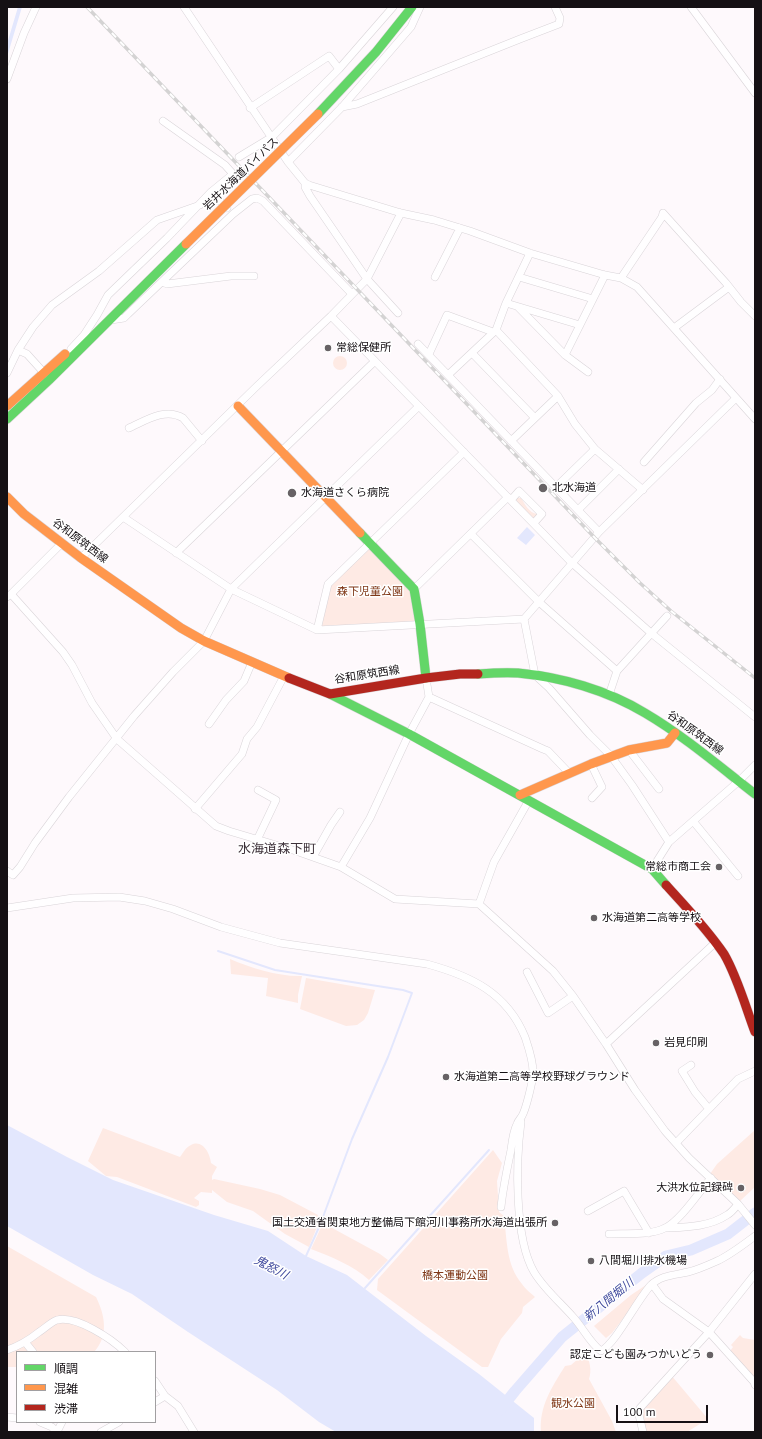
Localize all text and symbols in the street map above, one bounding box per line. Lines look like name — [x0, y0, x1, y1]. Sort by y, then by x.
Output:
street label: 岩井水海道バイパス — [201, 135, 281, 213]
place label: 常総保健所 — [336, 341, 391, 355]
marker: 常総保健所 — [323, 343, 333, 353]
place label: 北水海道 — [552, 481, 596, 495]
marker: 北水海道 — [537, 482, 549, 494]
place label: 水海道さくら病院 — [301, 486, 389, 500]
marker: 水海道さくら病院 — [286, 487, 298, 499]
street label: 谷和原筑西線 — [50, 516, 110, 566]
park label: 森下児童公園 — [337, 585, 403, 599]
street label: 谷和原筑西線 — [333, 663, 401, 687]
street label: 谷和原筑西線 — [664, 708, 726, 758]
district label: 水海道森下町 — [238, 841, 316, 857]
place label: 常総市商工会 — [645, 860, 711, 874]
marker: 常総市商工会 — [714, 862, 724, 872]
place label: 水海道第二高等学校 — [602, 911, 701, 925]
marker: 水海道第二高等学校 — [589, 913, 599, 923]
place label: 岩見印刷 — [664, 1036, 708, 1050]
marker: 岩見印刷 — [651, 1038, 661, 1048]
place label: 水海道第二高等学校野球グラウンド — [454, 1070, 630, 1084]
marker: 水海道第二高等学校野球グラウンド — [441, 1072, 451, 1082]
place label: 大洪水位記録碑 — [656, 1181, 733, 1195]
marker: 大洪水位記録碑 — [736, 1183, 746, 1193]
place label: 国土交通省関東地方整備局下館河川事務所水海道出張所 — [272, 1216, 547, 1230]
marker: 国土交通省関東地方整備局下館河川事務所水海道出張所 — [550, 1218, 560, 1228]
water label: 鬼怒川 — [252, 1253, 290, 1283]
place label: 八間堀川排水機場 — [599, 1254, 687, 1268]
marker: 八間堀川排水機場 — [586, 1256, 596, 1266]
park label: 橋本運動公園 — [422, 1269, 488, 1283]
water label: 新八間堀川 — [581, 1276, 637, 1324]
place label: 認定こども園みつかいどう — [570, 1348, 702, 1362]
marker: 認定こども園みつかいどう — [705, 1350, 715, 1360]
legend — [16, 1351, 156, 1423]
text: 順調 — [54, 1361, 78, 1376]
text: 混雑 — [54, 1381, 78, 1396]
park label: 観水公園 — [551, 1397, 595, 1411]
scale bar — [618, 1397, 710, 1423]
text: 渋滞 — [54, 1401, 78, 1416]
text: 100 m — [623, 1404, 656, 1419]

